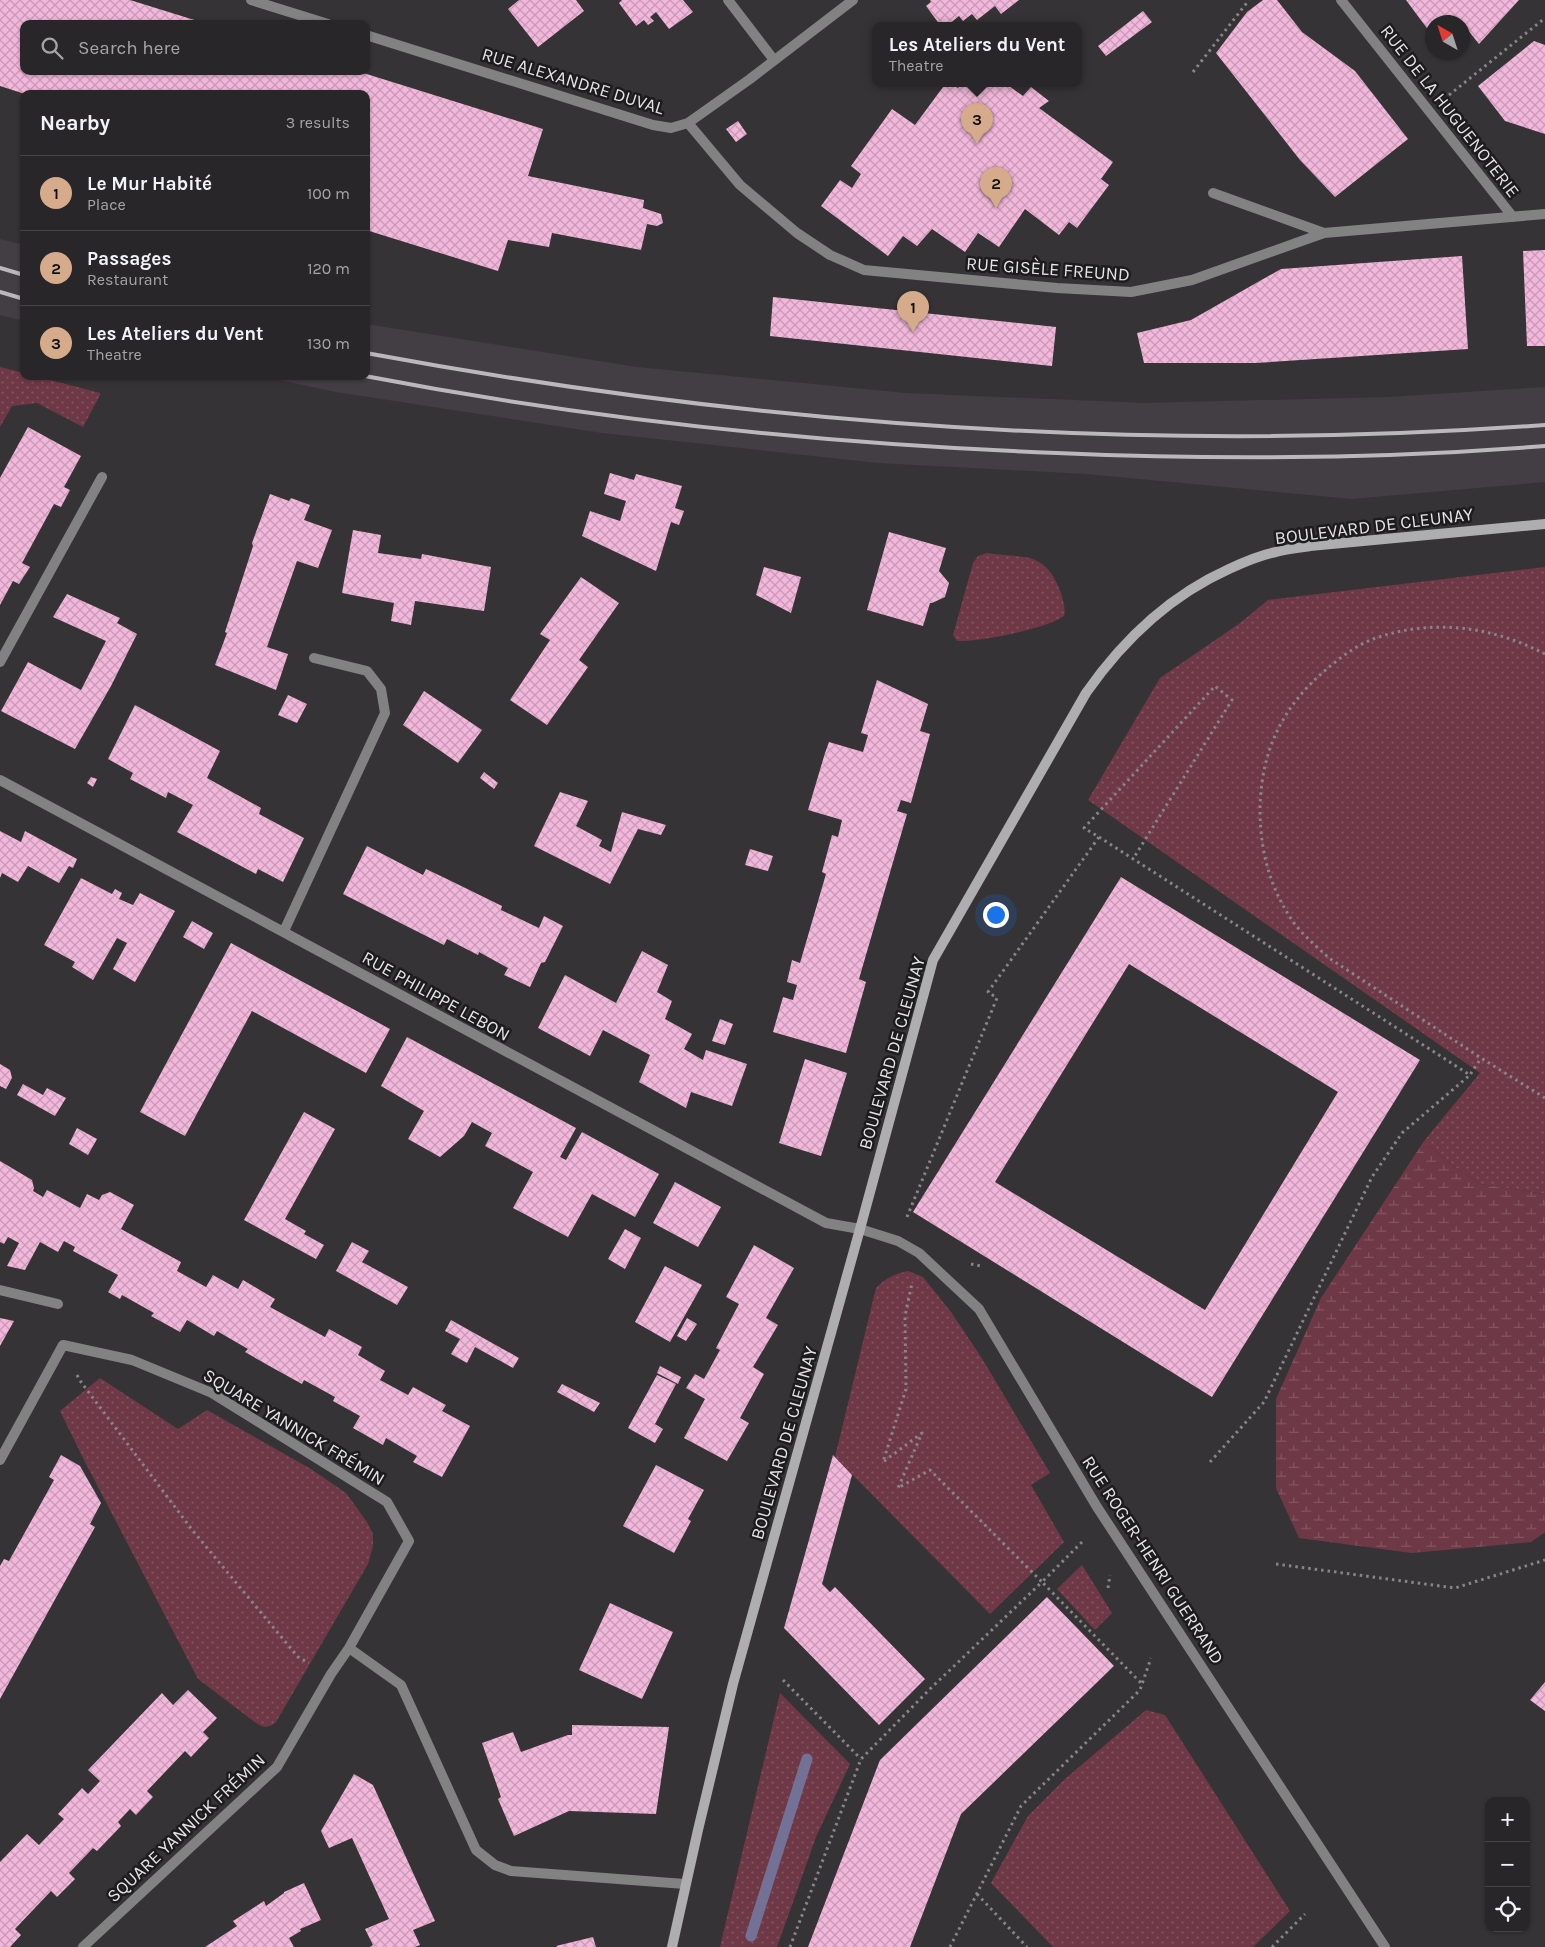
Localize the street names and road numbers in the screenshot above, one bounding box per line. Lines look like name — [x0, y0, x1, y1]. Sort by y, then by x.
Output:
street label: RUE DE LA HUGUENOTERIE — [1376, 20, 1524, 202]
street label: RUE ALEXANDRE DUVAL — [479, 43, 667, 119]
street label: RUE GISÈLE FREUND — [965, 251, 1131, 286]
street label: BOULEVARD DE CLEUNAY — [1273, 503, 1475, 549]
street label: RUE PHILIPPE LEBON — [358, 946, 514, 1046]
street label: BOULEVARD DE CLEUNAY — [854, 954, 930, 1152]
street label: BOULEVARD DE CLEUNAY — [746, 1344, 822, 1542]
street label: SQUARE YANNICK FRÉMIN — [199, 1363, 389, 1490]
street label: RUE ROGER-HENRI GUERRAND — [1077, 1452, 1229, 1668]
street label: SQUARE YANNICK FRÉMIN — [102, 1748, 270, 1907]

